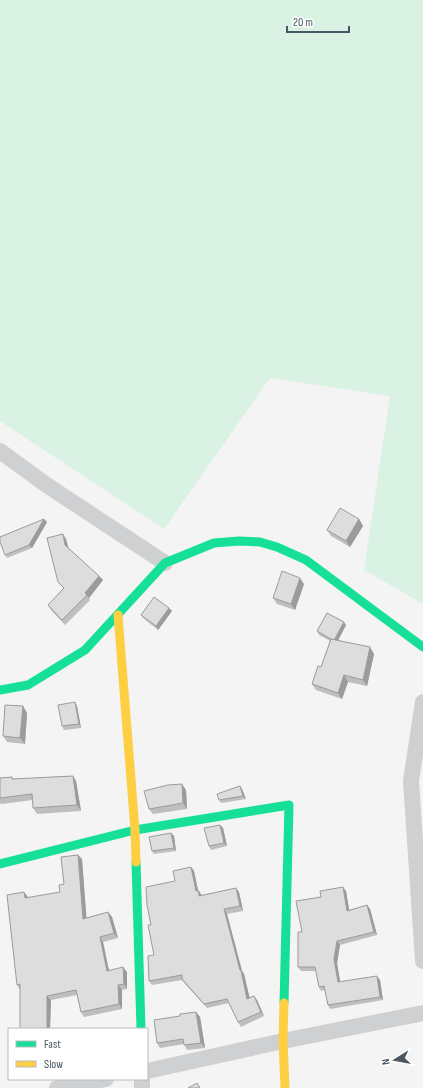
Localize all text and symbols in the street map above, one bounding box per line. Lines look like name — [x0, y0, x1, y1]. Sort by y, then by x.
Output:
scale bar — [287, 8, 349, 34]
text: 20 m — [293, 15, 313, 30]
legend — [8, 1028, 148, 1080]
text: Fast — [44, 1037, 61, 1052]
north arrow — [375, 1040, 415, 1080]
text: Slow — [44, 1057, 63, 1072]
text: N — [379, 1058, 393, 1066]

